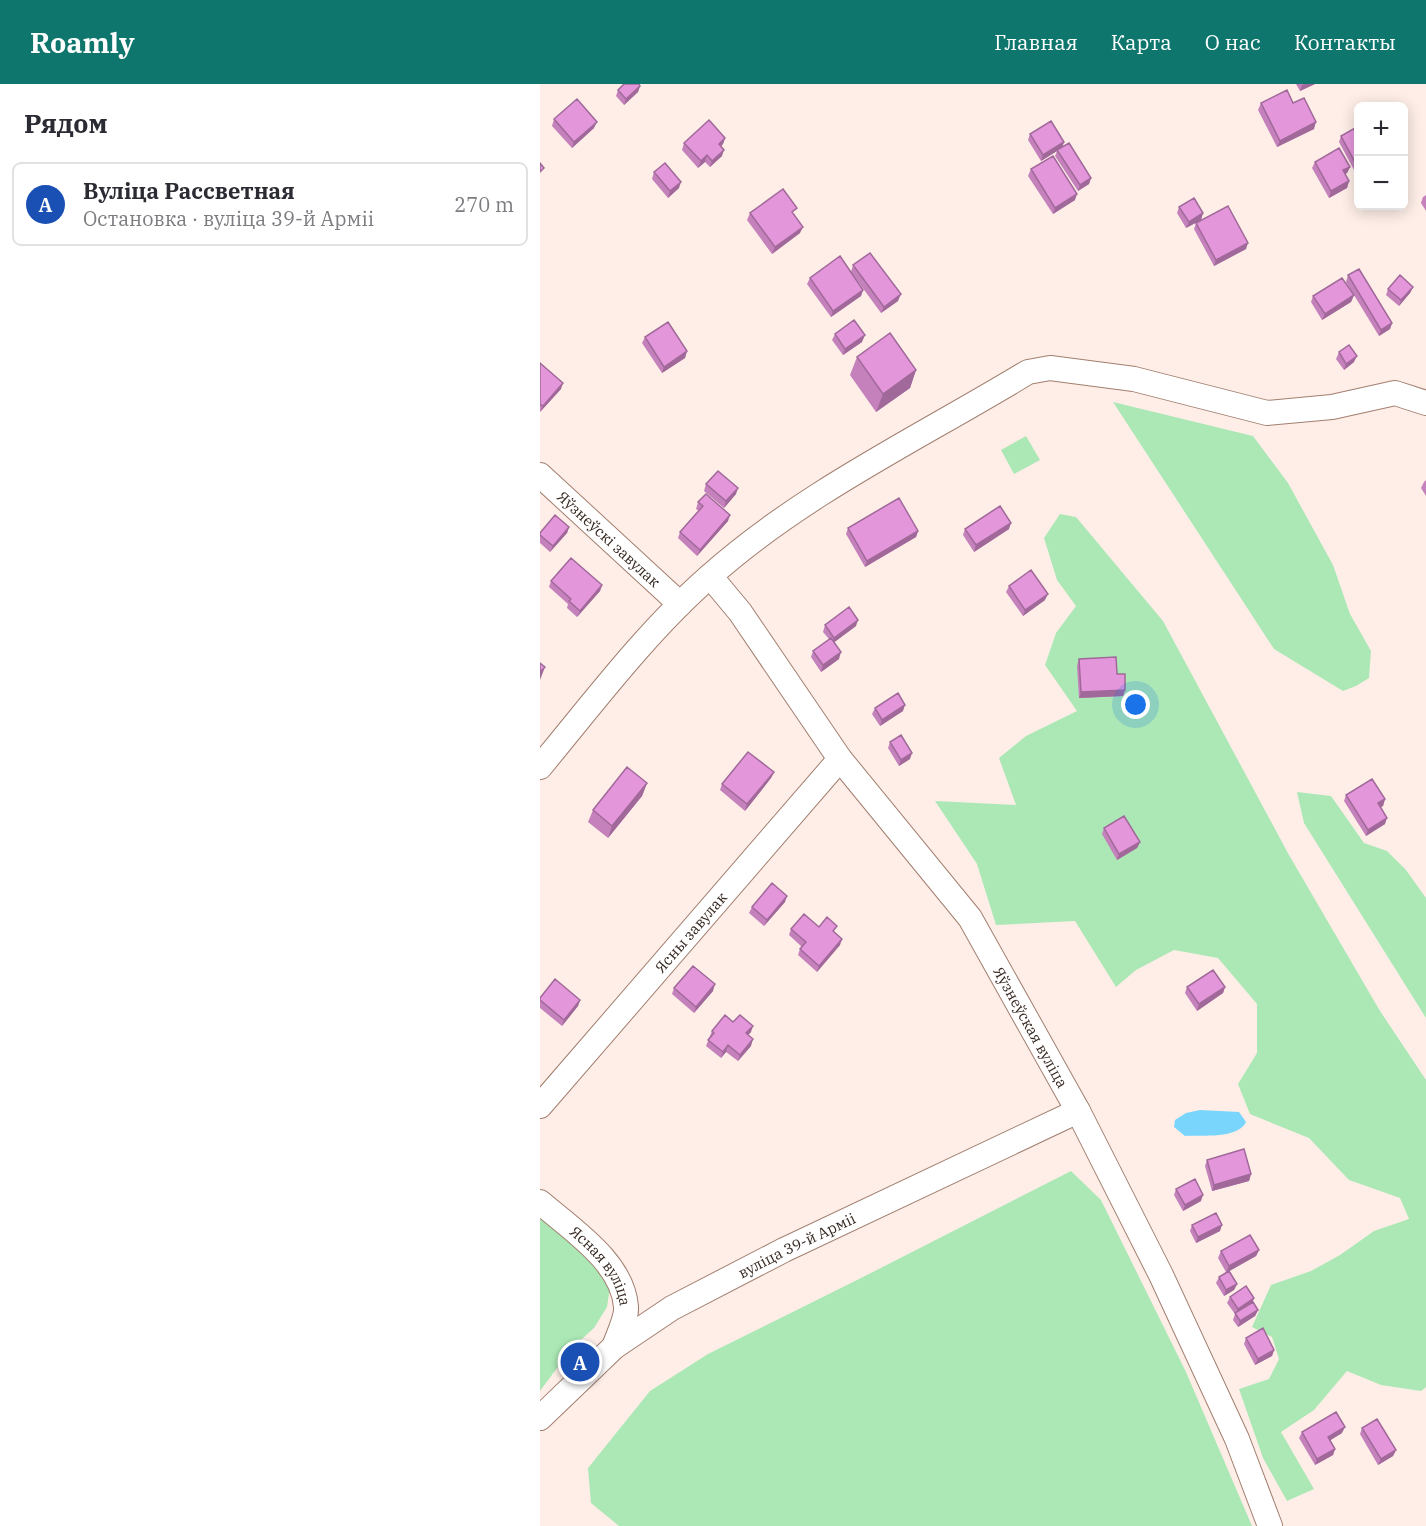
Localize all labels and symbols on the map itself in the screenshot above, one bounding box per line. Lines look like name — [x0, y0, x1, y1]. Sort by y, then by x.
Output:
street label: Яўзнеўскі завулак — [554, 487, 665, 591]
your location — [1121, 690, 1150, 719]
street label: Ясны завулак — [650, 888, 731, 976]
street label: Яўзнеўская вуліца — [990, 963, 1072, 1091]
street label: вуліца 39-й Арміі — [735, 1208, 859, 1282]
street label: Ясная вуліца — [566, 1222, 635, 1307]
pin: A — [560, 1340, 600, 1384]

